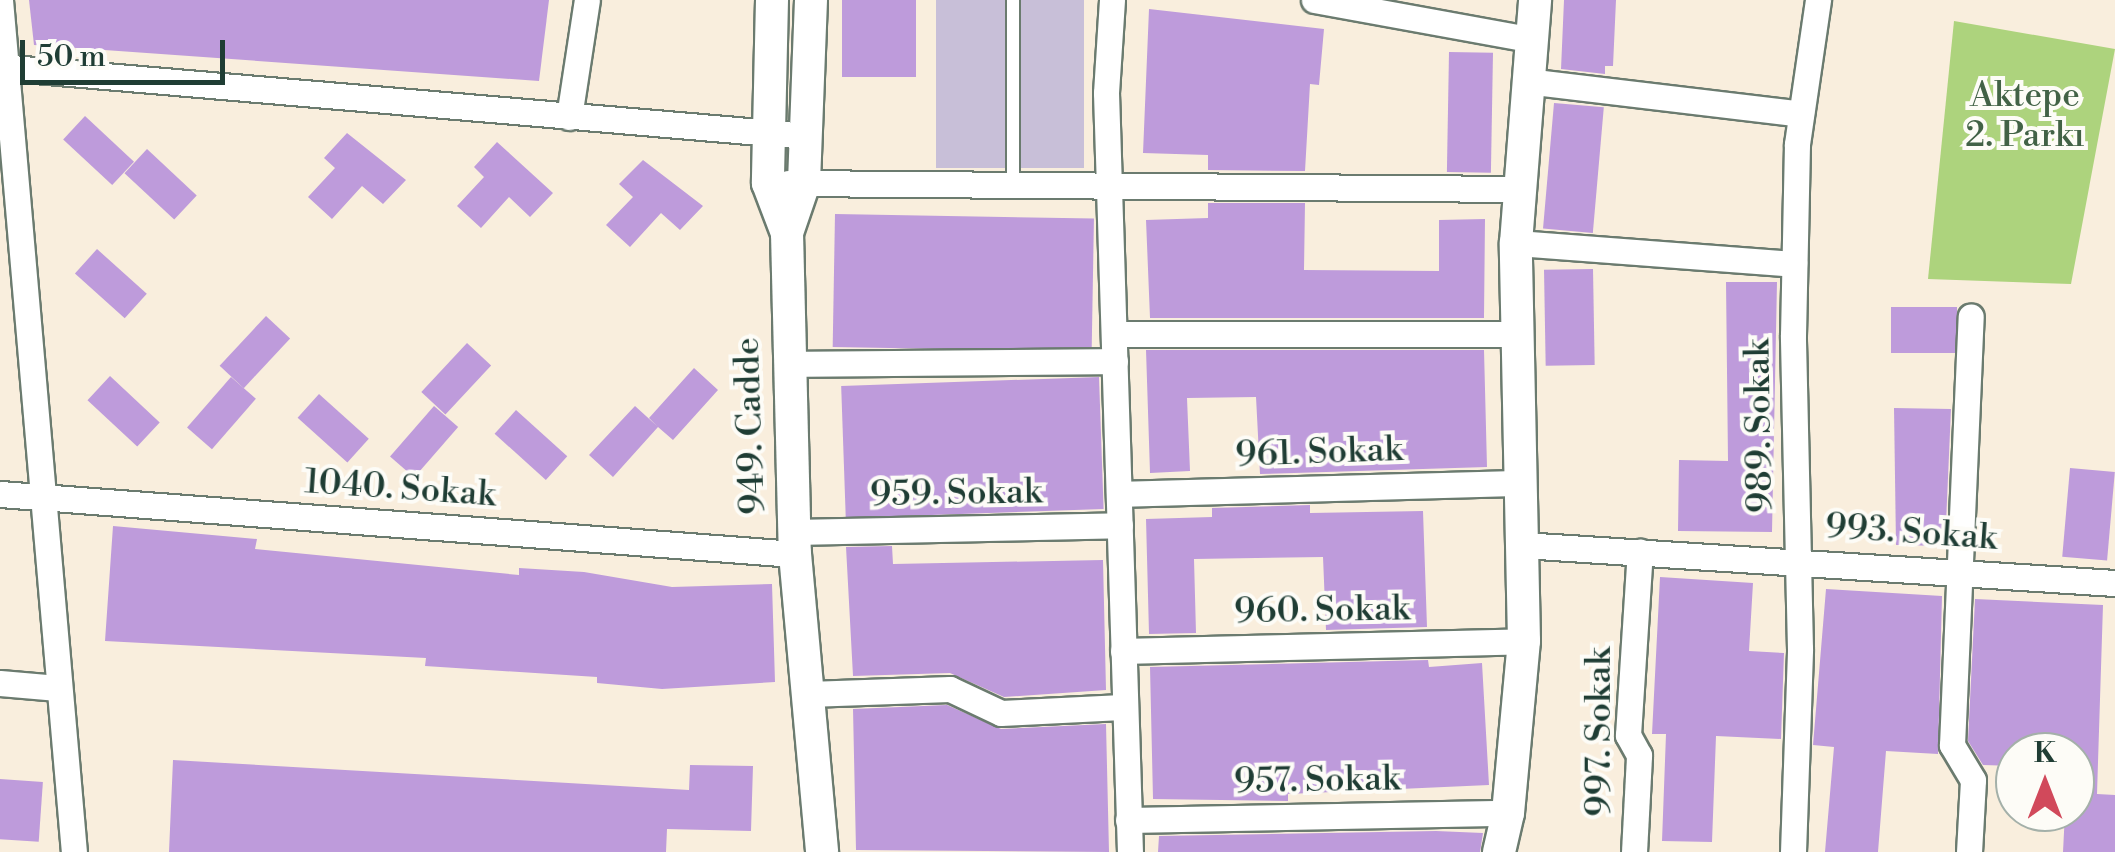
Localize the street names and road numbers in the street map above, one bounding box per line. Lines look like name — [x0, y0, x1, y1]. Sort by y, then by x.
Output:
street label: 949. Cadde — [727, 337, 775, 515]
street label: 989. Sokak — [1737, 339, 1783, 513]
street label: 961. Sokak — [1235, 429, 1403, 477]
street label: 1040. Sokak — [303, 461, 497, 517]
street label: 959. Sokak — [870, 472, 1042, 516]
street label: 993. Sokak — [1824, 506, 1998, 560]
street label: 960. Sokak — [1234, 588, 1410, 634]
street label: 997. Sokak — [1579, 647, 1621, 817]
street label: 957. Sokak — [1234, 759, 1400, 803]

